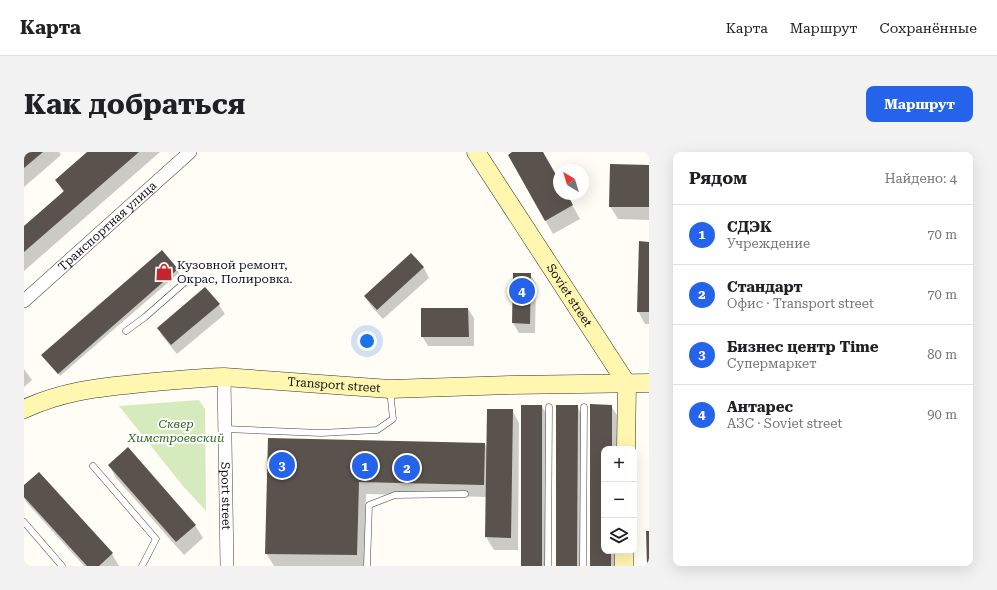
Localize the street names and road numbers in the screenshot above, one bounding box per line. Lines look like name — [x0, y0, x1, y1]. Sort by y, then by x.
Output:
street label: Транспортная улица — [55, 178, 160, 274]
street label: Soviet street — [544, 261, 595, 330]
street label: Transport street — [287, 375, 382, 395]
street label: Sport street — [218, 462, 233, 531]

